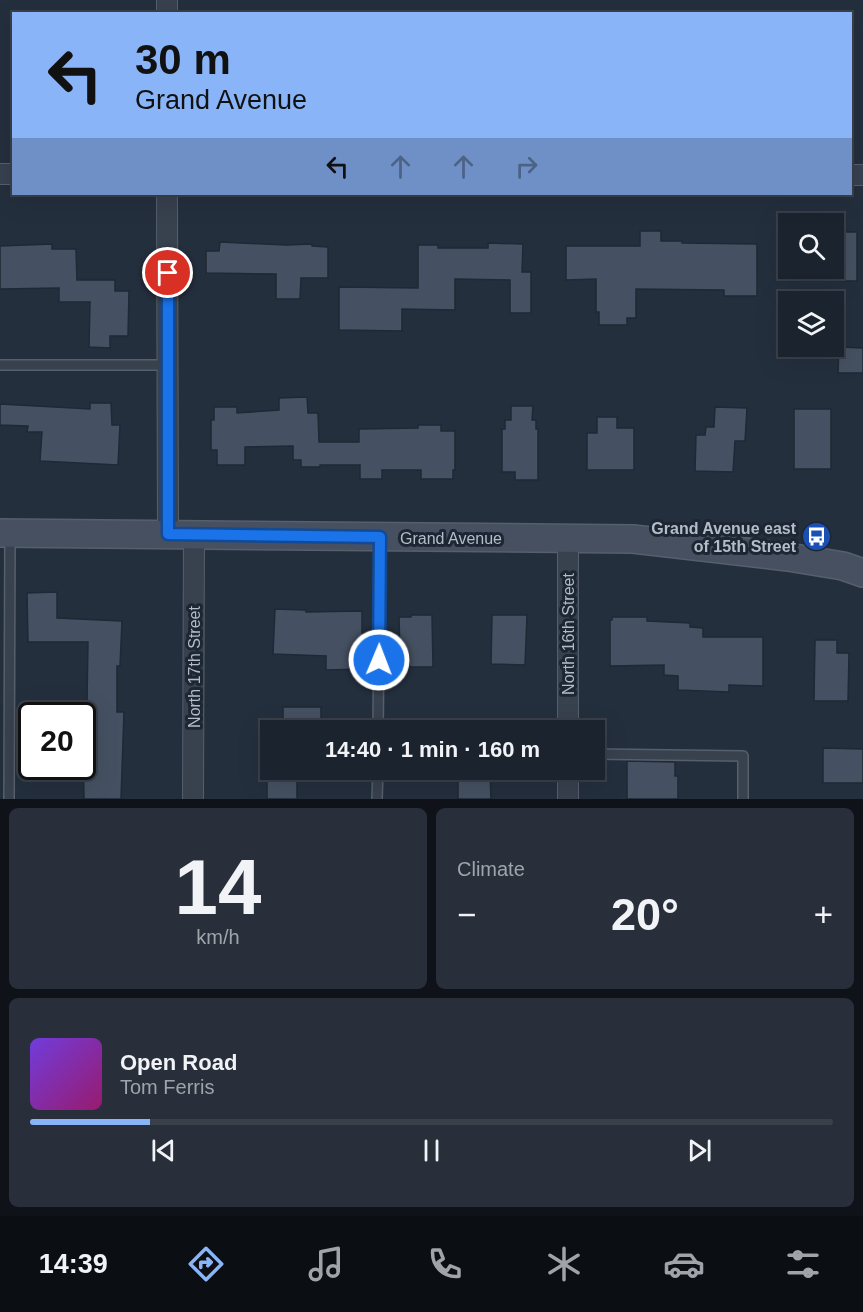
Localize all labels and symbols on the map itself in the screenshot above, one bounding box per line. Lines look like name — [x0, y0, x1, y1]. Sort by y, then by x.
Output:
pin — [142, 247, 193, 298]
place label: Grand Avenue east of 15th Street — [651, 520, 797, 555]
bus stop icon: Grand Avenue east of 15th Street — [801, 521, 833, 553]
street label: Grand Avenue — [400, 530, 502, 547]
street label: North 16th Street — [560, 573, 577, 695]
street label: North 17th Street — [186, 606, 203, 728]
position arrow — [347, 628, 411, 692]
speed limit sign: 20 — [18, 702, 96, 780]

